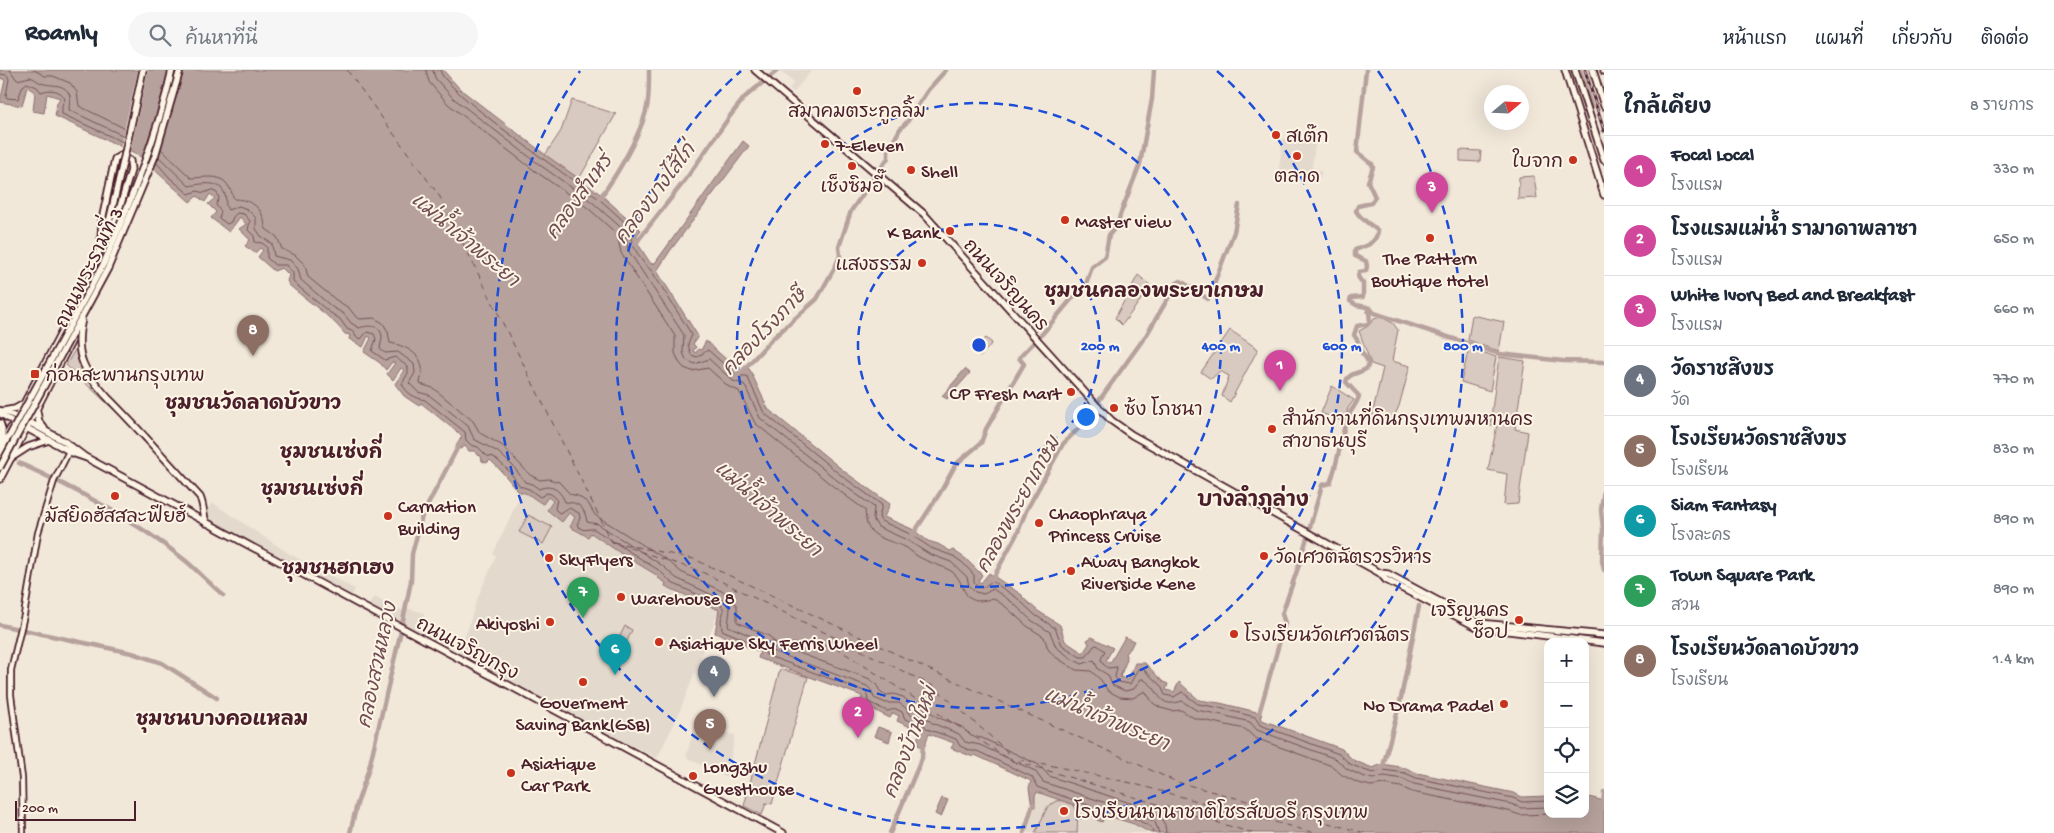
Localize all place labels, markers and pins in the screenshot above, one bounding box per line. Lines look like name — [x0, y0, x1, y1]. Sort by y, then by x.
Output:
marker: สมาคมตระกูลลิ้ม — [851, 85, 863, 97]
place label: สมาคมตระกูลลิ้ม — [788, 95, 926, 125]
place label: สเต๊ก — [1286, 123, 1329, 150]
marker: สเต๊ก — [1270, 129, 1282, 141]
place label: 7-Eleven — [834, 136, 904, 159]
marker: 7-Eleven — [819, 138, 831, 150]
place label: ใบจาก — [1513, 148, 1563, 175]
marker: ตลาด — [1291, 150, 1303, 162]
marker: ใบจาก — [1567, 154, 1579, 166]
marker: เช็งซิมอี๊ — [846, 160, 858, 172]
place label: Shell — [921, 162, 958, 185]
marker: Shell — [905, 164, 917, 176]
place label: ตลาด — [1274, 167, 1320, 190]
place label: เช็งซิมอี๊ — [820, 168, 886, 200]
pin: 3 — [1416, 172, 1448, 213]
place label: Master view — [1075, 212, 1172, 235]
marker: Master view — [1059, 214, 1071, 226]
place label: K Bank — [887, 223, 942, 246]
marker: K Bank — [944, 225, 956, 237]
marker: The Pattern Boutique Hotel — [1424, 232, 1436, 244]
place label: The Pattern Boutique Hotel — [1370, 249, 1489, 294]
place label: แสงธรรม — [835, 255, 912, 278]
marker: แสงธรรม — [916, 257, 928, 269]
pin: 8 — [237, 315, 269, 356]
centre of rings — [970, 336, 988, 354]
pin: 1 — [1264, 350, 1296, 391]
place label: ก่อนสะพานกรุงเทพ — [45, 363, 205, 389]
marker: ก่อนสะพานกรุงเทพ — [29, 368, 41, 380]
place label: CP Fresh Mart — [950, 384, 1063, 407]
marker: CP Fresh Mart — [1065, 386, 1077, 398]
place label: ซ้ง โภชนา — [1124, 396, 1203, 423]
place label: สํานักงานที่ดินกรุงเทพมหานคร สาขาธนบุรี — [1282, 401, 1533, 455]
marker: ซ้ง โภชนา — [1108, 402, 1120, 414]
marker: สํานักงานที่ดินกรุงเทพมหานคร สาขาธนบุรี — [1266, 423, 1278, 435]
marker: มัสยิดฮัสสละฟียฮ์ — [109, 490, 121, 502]
place label: Carnation Building — [397, 497, 476, 542]
place label: มัสยิดฮัสสละฟียฮ์ — [44, 503, 187, 530]
place label: Chaophraya Princess Cruise — [1048, 504, 1161, 549]
marker: Carnation Building — [382, 510, 394, 522]
marker: Chaophraya Princess Cruise — [1033, 517, 1045, 529]
place label: วัดเศวตฉัตรวรวิหาร — [1274, 546, 1432, 571]
place label: SkyFlyers — [559, 550, 633, 573]
marker: วัดเศวตฉัตรวรวิหาร — [1258, 550, 1270, 562]
marker: SkyFlyers — [543, 552, 555, 564]
place label: Away Bangkok Riverside Kene — [1081, 552, 1200, 597]
marker: Away Bangkok Riverside Kene — [1065, 565, 1077, 577]
pin: 7 — [567, 577, 599, 618]
place label: Warehouse 8 — [631, 589, 735, 612]
marker: Warehouse 8 — [615, 591, 627, 603]
place label: เจริญนคร ช็อป — [1430, 599, 1509, 646]
place label: Akiyoshi — [476, 614, 540, 637]
marker: เจริญนคร ช็อป — [1513, 614, 1525, 626]
marker: Akiyoshi — [544, 616, 556, 628]
place label: โรงเรียนวัดเศวตฉัตร — [1244, 622, 1410, 649]
marker: โรงเรียนวัดเศวตฉัตร — [1228, 628, 1240, 640]
pin: 6 — [599, 634, 631, 675]
place label: Asiatique Sky Ferris Wheel — [669, 634, 878, 657]
marker: Asiatique Sky Ferris Wheel — [653, 636, 665, 648]
pin: 4 — [698, 656, 730, 697]
marker: Goverment Saving Bank(GSB) — [577, 676, 589, 688]
place label: Goverment Saving Bank(GSB) — [515, 693, 651, 738]
place label: No Drama Padel — [1363, 696, 1494, 719]
pin: 2 — [842, 697, 874, 738]
marker: No Drama Padel — [1498, 698, 1510, 710]
pin: 5 — [694, 709, 726, 750]
place label: Asiatique Car Park — [521, 754, 596, 799]
place label: Longzhu Guesthouse — [703, 757, 794, 802]
marker: Asiatique Car Park — [505, 767, 517, 779]
marker: Longzhu Guesthouse — [687, 770, 699, 782]
place label: โรงเรียนนานาชาติโชรส์เบอรี กรุงเทพ — [1074, 799, 1368, 826]
marker: โรงเรียนนานาชาติโชรส์เบอรี กรุงเทพ — [1058, 805, 1070, 817]

